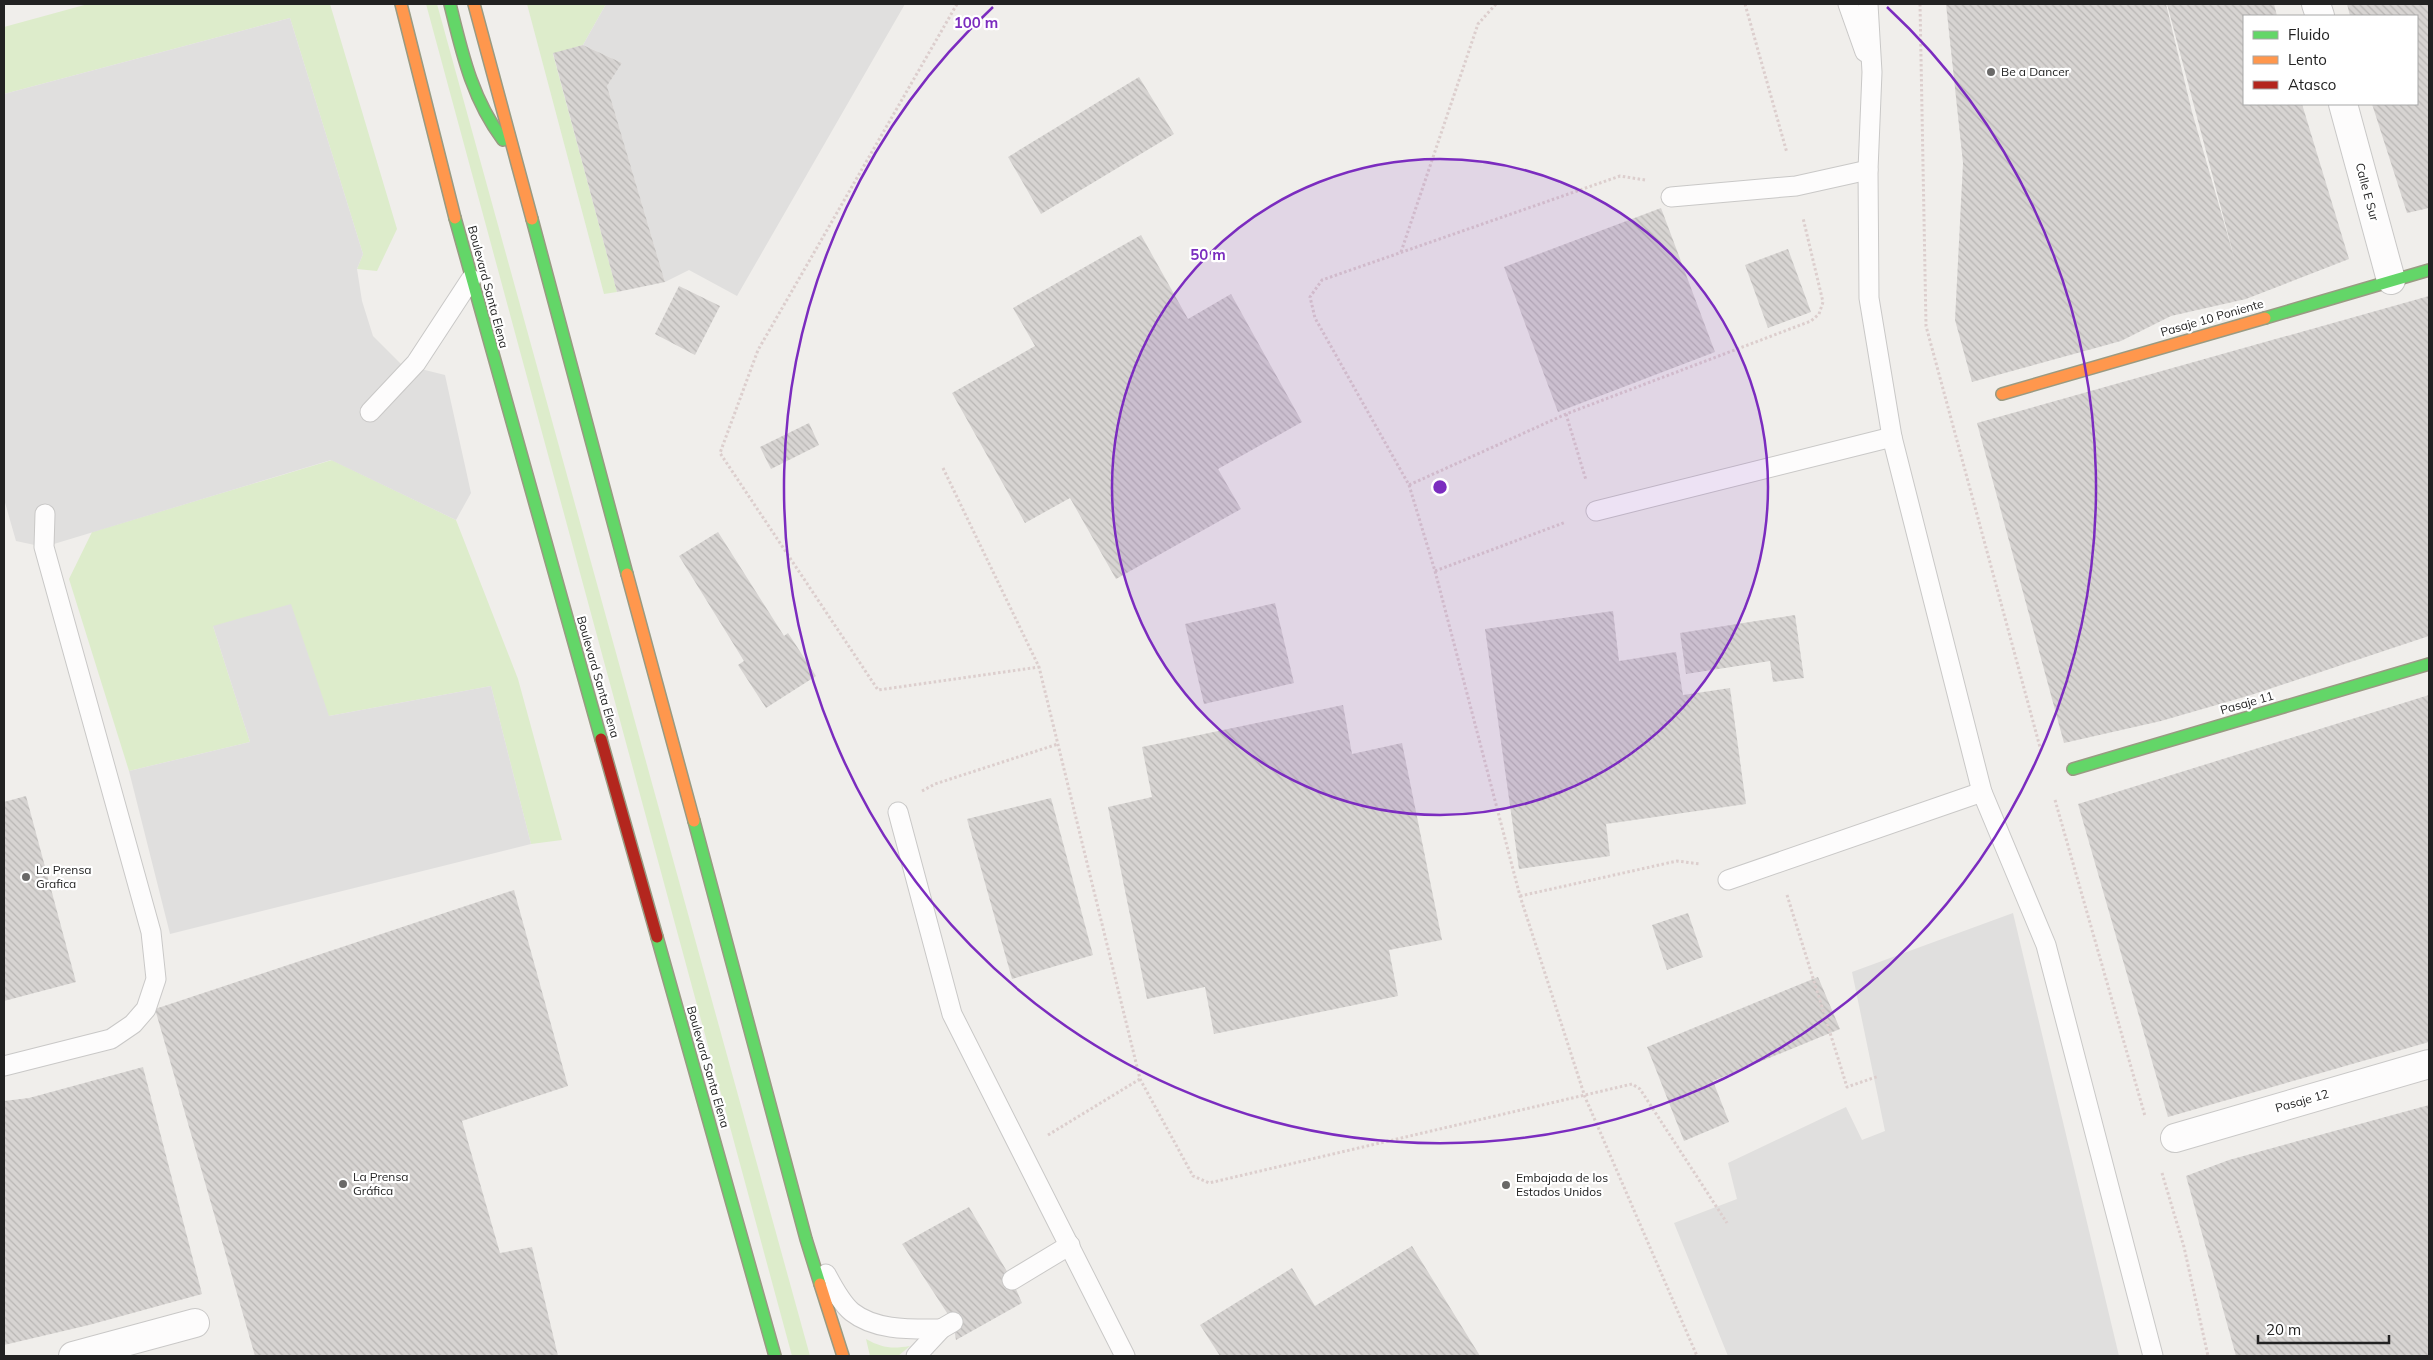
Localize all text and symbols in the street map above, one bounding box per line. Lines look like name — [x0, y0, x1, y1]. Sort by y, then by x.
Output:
text: 100 m — [954, 13, 998, 32]
legend — [2243, 15, 2418, 105]
text: Fluido — [2288, 25, 2330, 44]
text: Lento — [2288, 50, 2327, 69]
place label: Be a Dancer — [2001, 64, 2070, 79]
marker: Be a Dancer — [1985, 66, 1997, 78]
text: Atasco — [2288, 75, 2336, 94]
street label: Calle E Sur — [2353, 161, 2383, 223]
street label: Boulevard Santa Elena — [465, 224, 512, 350]
text: 50 m — [1190, 245, 1226, 264]
street label: Pasaje 10 Poniente — [2159, 296, 2265, 339]
centre of rings — [1431, 478, 1449, 496]
street label: Boulevard Santa Elena — [574, 614, 623, 740]
street label: Pasaje 11 — [2218, 688, 2275, 717]
place label: La Prensa Grafica — [36, 862, 92, 891]
marker: La Prensa Grafica — [20, 871, 32, 883]
street label: Boulevard Santa Elena — [684, 1004, 733, 1130]
street label: Pasaje 12 — [2273, 1086, 2330, 1115]
place label: La Prensa Gráfica — [353, 1169, 409, 1198]
place label: Embajada de los Estados Unidos — [1516, 1170, 1608, 1199]
marker: La Prensa Gráfica — [337, 1178, 349, 1190]
marker: Embajada de los Estados Unidos — [1500, 1179, 1512, 1191]
scale bar — [2258, 1312, 2389, 1344]
text: 20 m — [2266, 1320, 2301, 1339]

